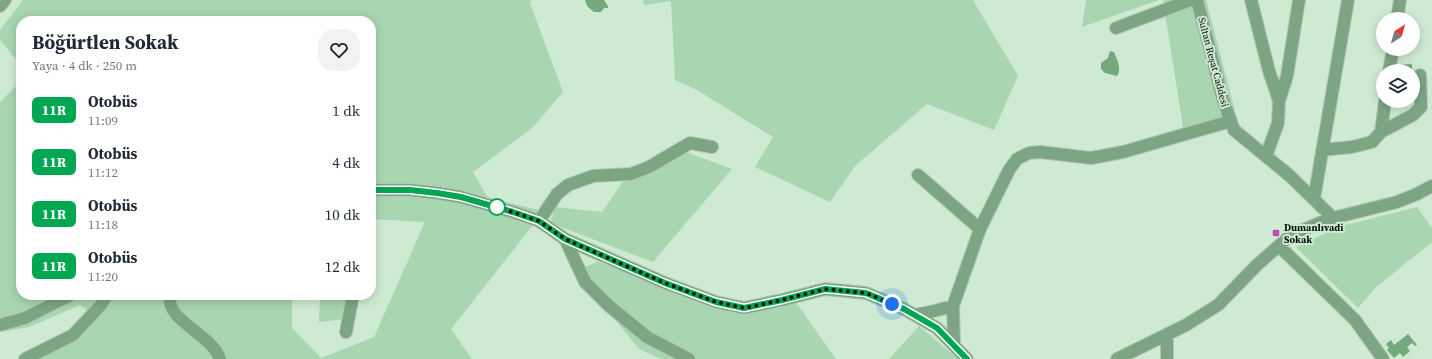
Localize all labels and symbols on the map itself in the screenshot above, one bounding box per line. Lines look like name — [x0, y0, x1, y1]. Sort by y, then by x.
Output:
north arrow — [1376, 12, 1420, 56]
street label: Sultan Reşat Caddesi — [1195, 16, 1232, 108]
unlabelled marker — [488, 198, 506, 216]
place label: Dumanlıvadi Sokak — [1284, 221, 1343, 246]
marker: Dumanlıvadi Sokak — [1271, 228, 1281, 238]
your location — [882, 294, 902, 314]

